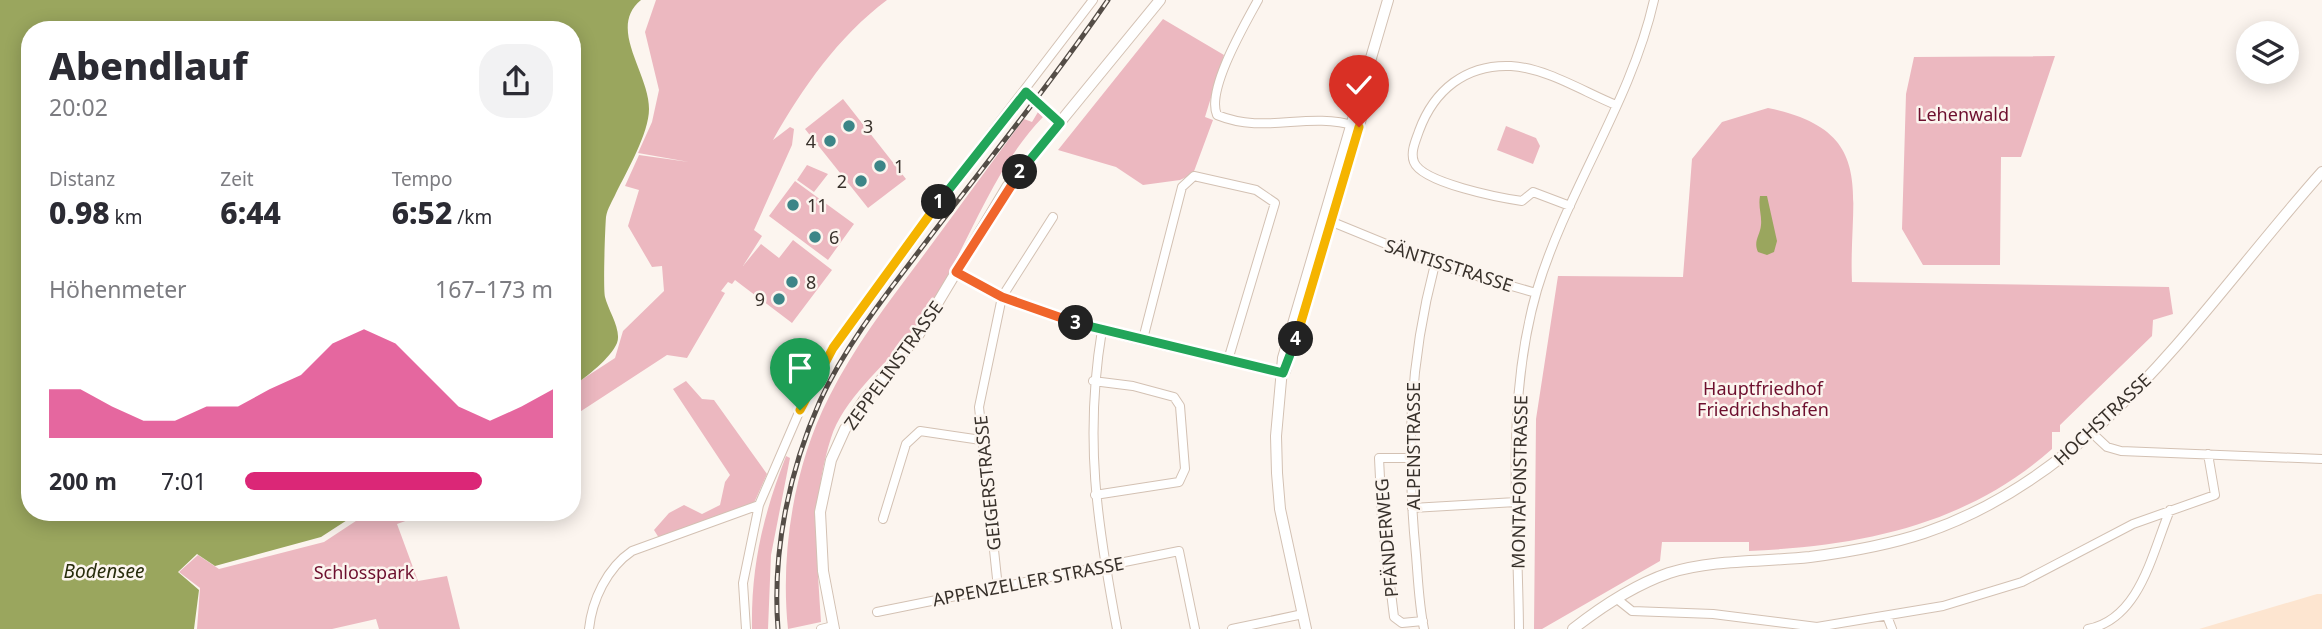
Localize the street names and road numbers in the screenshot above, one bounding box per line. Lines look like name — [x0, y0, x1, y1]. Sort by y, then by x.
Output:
street label: SÄNTISSTRASSE — [1382, 233, 1516, 297]
street label: ZEPPELINSTRASSE — [838, 296, 948, 434]
street label: HOCHSTRASSE — [2048, 368, 2156, 470]
street label: ALPENSTRASSE — [1401, 382, 1425, 510]
street label: MONTAFONSTRASSE — [1505, 395, 1533, 569]
street label: GEIGERSTRASSE — [968, 414, 1006, 552]
street label: PFÄNDERWEG — [1369, 478, 1403, 598]
street label: APPENZELLER STRASSE — [930, 551, 1126, 611]

